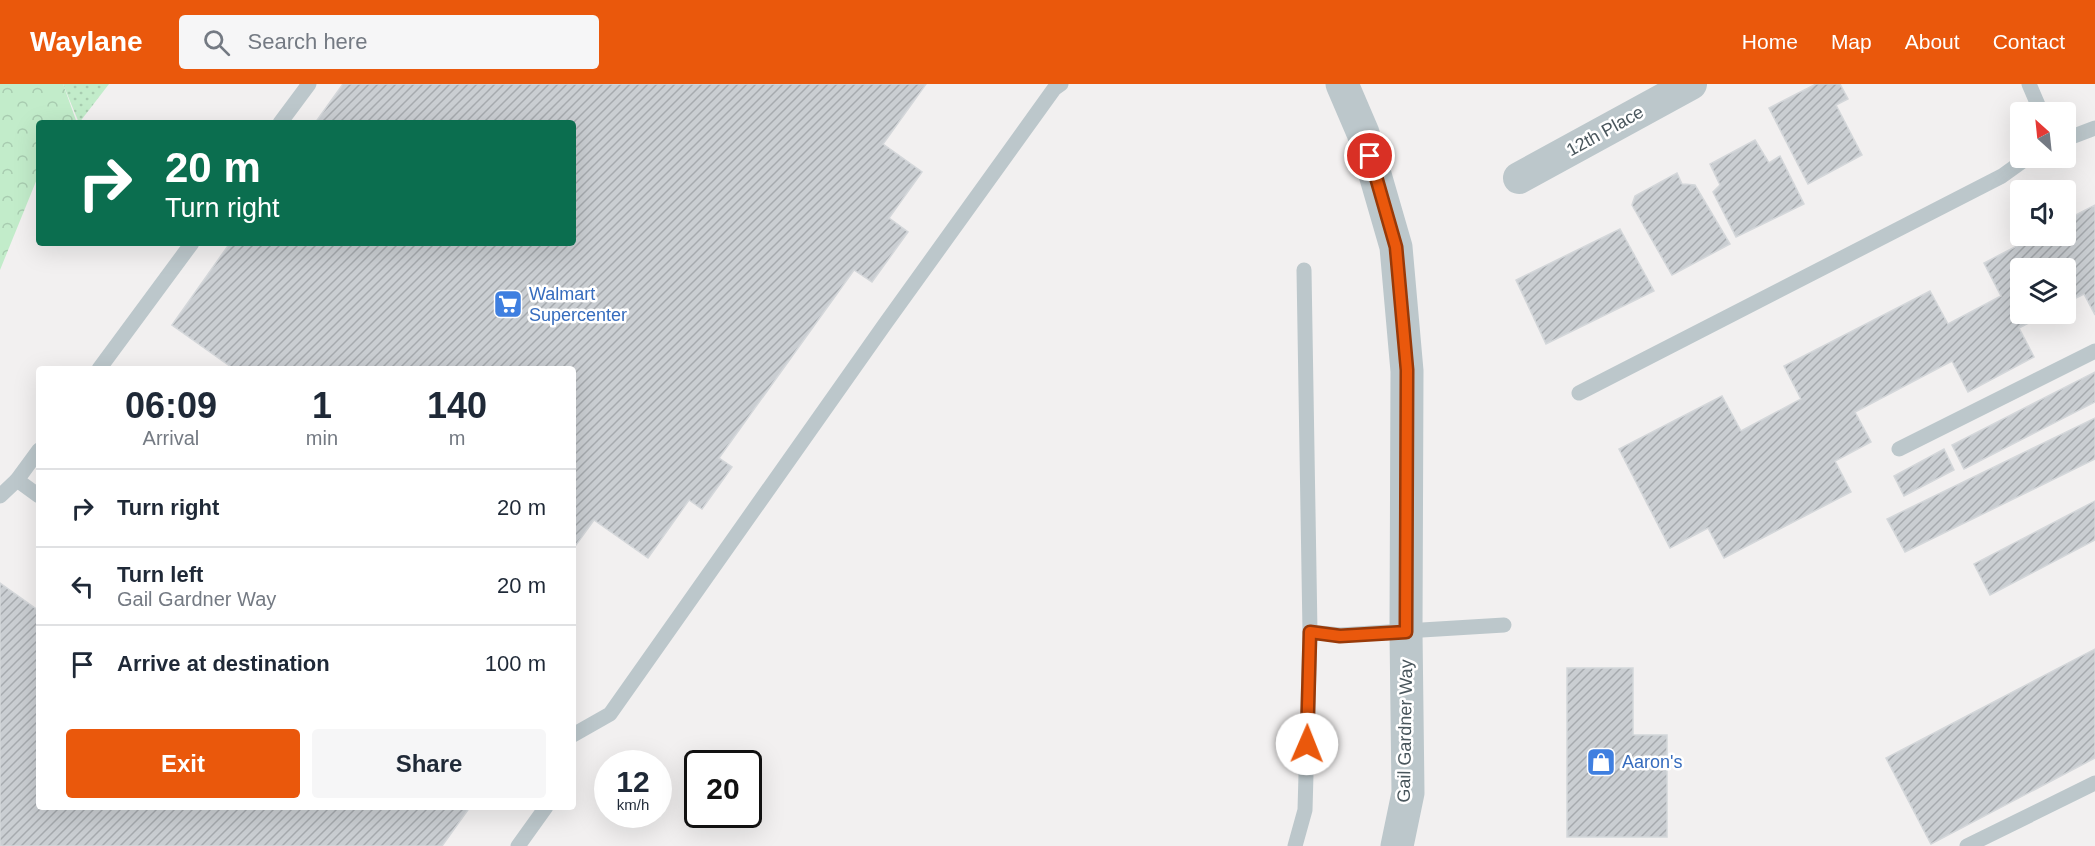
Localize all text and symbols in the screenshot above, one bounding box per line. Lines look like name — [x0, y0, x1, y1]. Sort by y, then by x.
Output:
search box — [179, 15, 599, 69]
text: Waylane — [30, 26, 143, 57]
icon: search — [200, 26, 233, 59]
text: Search here — [248, 29, 367, 54]
text: Home — [1742, 30, 1798, 53]
text: Map — [1831, 30, 1872, 53]
text: About — [1905, 30, 1960, 53]
text: Contact — [1993, 30, 2065, 53]
street label: 12th Place — [1563, 102, 1647, 160]
north arrow — [2010, 102, 2076, 168]
map controls — [2010, 102, 2076, 324]
pin — [1344, 130, 1395, 181]
icon: arrive — [1353, 139, 1386, 172]
icon: right — [66, 144, 144, 222]
text: 20 m — [165, 144, 261, 191]
button: sound — [2010, 180, 2076, 246]
text: Turn right — [165, 193, 280, 223]
button: layers — [2010, 258, 2076, 324]
place label: Walmart Supercenter — [529, 284, 627, 325]
supermarket icon: Walmart Supercenter — [492, 288, 524, 320]
text: 06:09 — [125, 385, 217, 426]
text: 1 — [312, 385, 332, 426]
text: 140 — [427, 385, 487, 426]
text: Arrival — [143, 427, 199, 449]
text: min — [306, 427, 338, 449]
text: m — [449, 427, 465, 449]
icon: right — [66, 492, 99, 525]
text: Turn right — [117, 495, 219, 520]
text: 20 m — [497, 495, 546, 520]
text: Turn left — [117, 562, 203, 587]
icon: left — [66, 570, 99, 603]
text: 20 m — [497, 573, 546, 598]
text: Gail Gardner Way — [117, 588, 276, 610]
icon: arrive — [66, 648, 99, 681]
text: Arrive at destination — [117, 651, 330, 676]
text: 100 m — [485, 651, 546, 676]
street label: Gail Gardner Way — [1394, 659, 1416, 803]
position arrow — [1275, 712, 1339, 776]
button: Exit — [66, 729, 300, 798]
button: Share — [312, 729, 546, 798]
shop icon: Aaron's — [1585, 746, 1617, 778]
speed limit sign: 20 — [684, 750, 762, 828]
place label: Aaron's — [1622, 752, 1682, 772]
text: 12 — [616, 765, 650, 798]
text: km/h — [617, 796, 649, 813]

